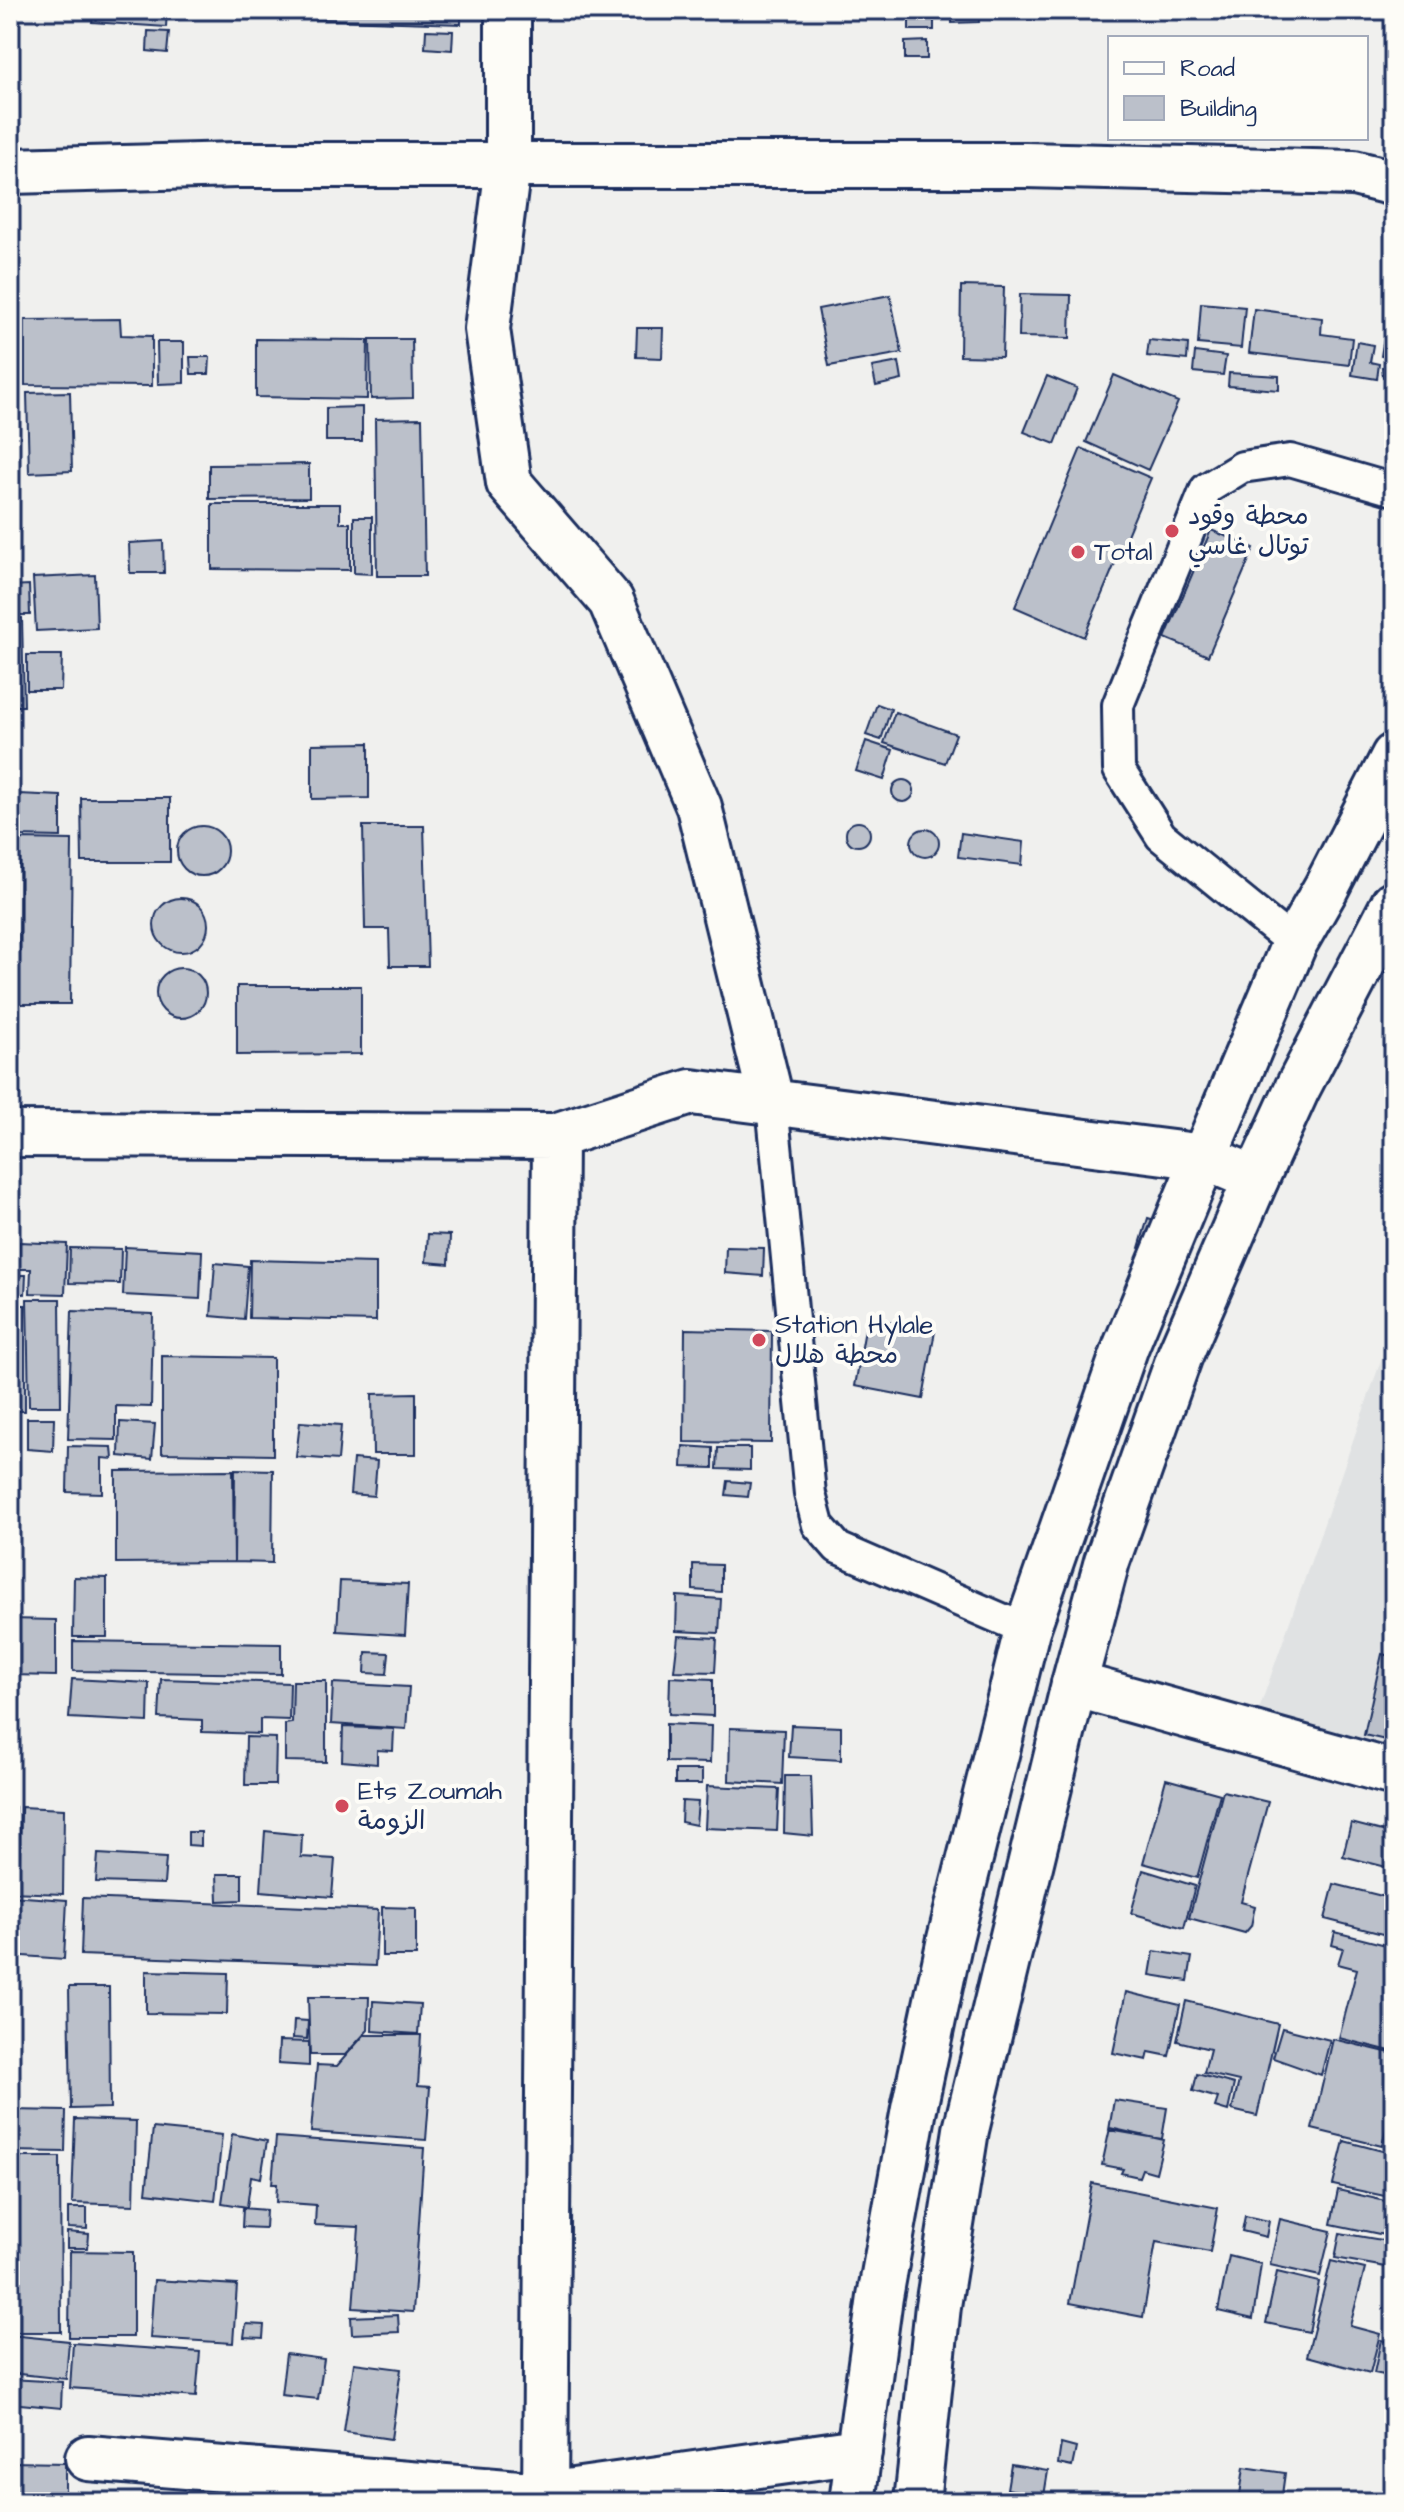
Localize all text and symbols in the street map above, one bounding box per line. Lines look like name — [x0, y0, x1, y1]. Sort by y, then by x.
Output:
legend — [1108, 36, 1368, 140]
text: Road — [1180, 52, 1235, 86]
text: Building — [1180, 92, 1257, 127]
place label: محطة وقود توتال غاسي — [1188, 498, 1309, 568]
marker: محطة وقود توتال غاسي — [1163, 522, 1181, 540]
place label: Total — [1094, 534, 1153, 570]
marker: Total — [1069, 543, 1087, 561]
place label: Station Hylale محطة هلال — [775, 1307, 933, 1373]
marker: Station Hylale محطة هلال — [750, 1331, 768, 1349]
place label: Ets Zoumah الزومة — [358, 1773, 502, 1839]
marker: Ets Zoumah الزومة — [333, 1797, 351, 1815]

